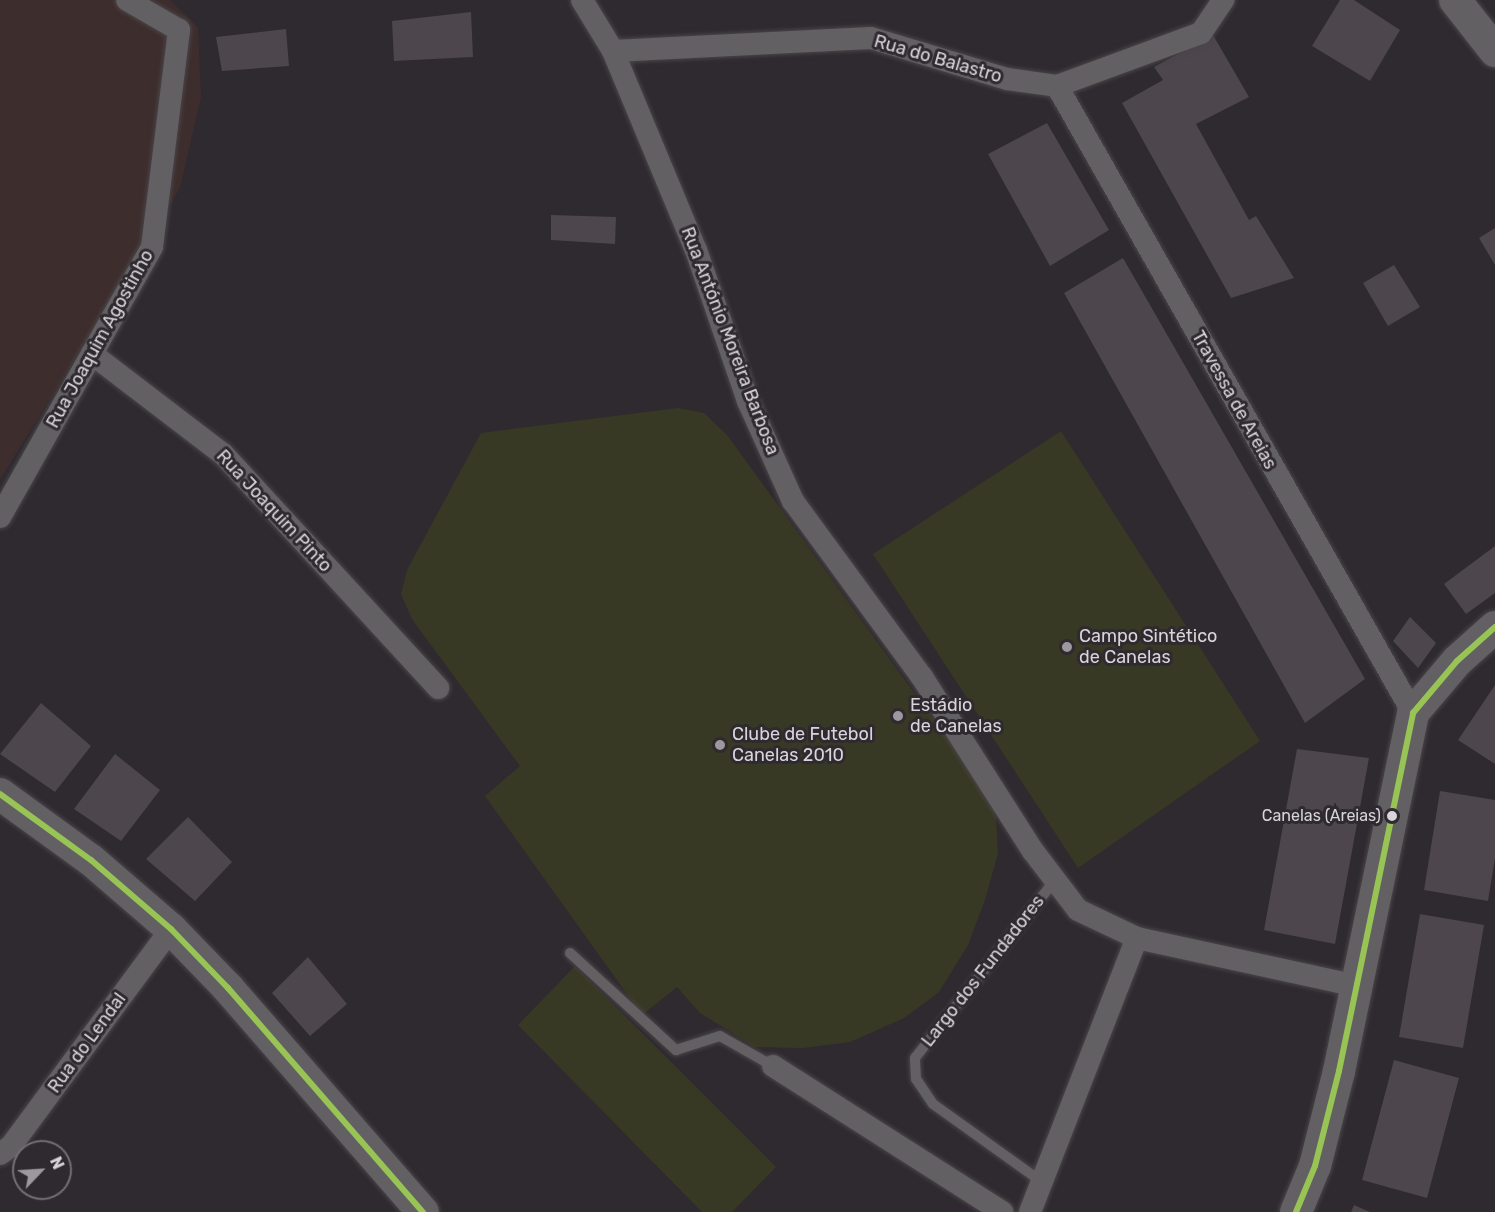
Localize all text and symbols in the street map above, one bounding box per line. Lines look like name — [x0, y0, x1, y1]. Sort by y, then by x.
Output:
street label: Rua do Balastro — [872, 30, 1004, 88]
street label: Rua António Moreira Barbosa — [676, 224, 784, 458]
street label: Rua Joaquim Agostinho — [42, 246, 158, 432]
street label: Travessa de Areias — [1187, 327, 1281, 473]
street label: Rua Joaquim Pinto — [212, 445, 336, 577]
place label: Campo Sintético de Canelas — [1079, 626, 1217, 668]
marker: Campo Sintético de Canelas — [1060, 640, 1074, 654]
place label: Estádio de Canelas — [910, 695, 1002, 738]
marker: Estádio de Canelas — [891, 709, 905, 723]
place label: Clube de Futebol Canelas 2010 — [732, 724, 873, 766]
marker: Clube de Futebol Canelas 2010 — [713, 738, 727, 752]
place label: Canelas (Areias) — [1262, 806, 1381, 826]
marker: Canelas (Areias) — [1386, 810, 1398, 822]
street label: Largo dos Fundadores — [917, 891, 1049, 1051]
street label: Rua do Lendal — [43, 989, 131, 1097]
north arrow — [12, 1140, 72, 1200]
text: N — [46, 1154, 68, 1172]

